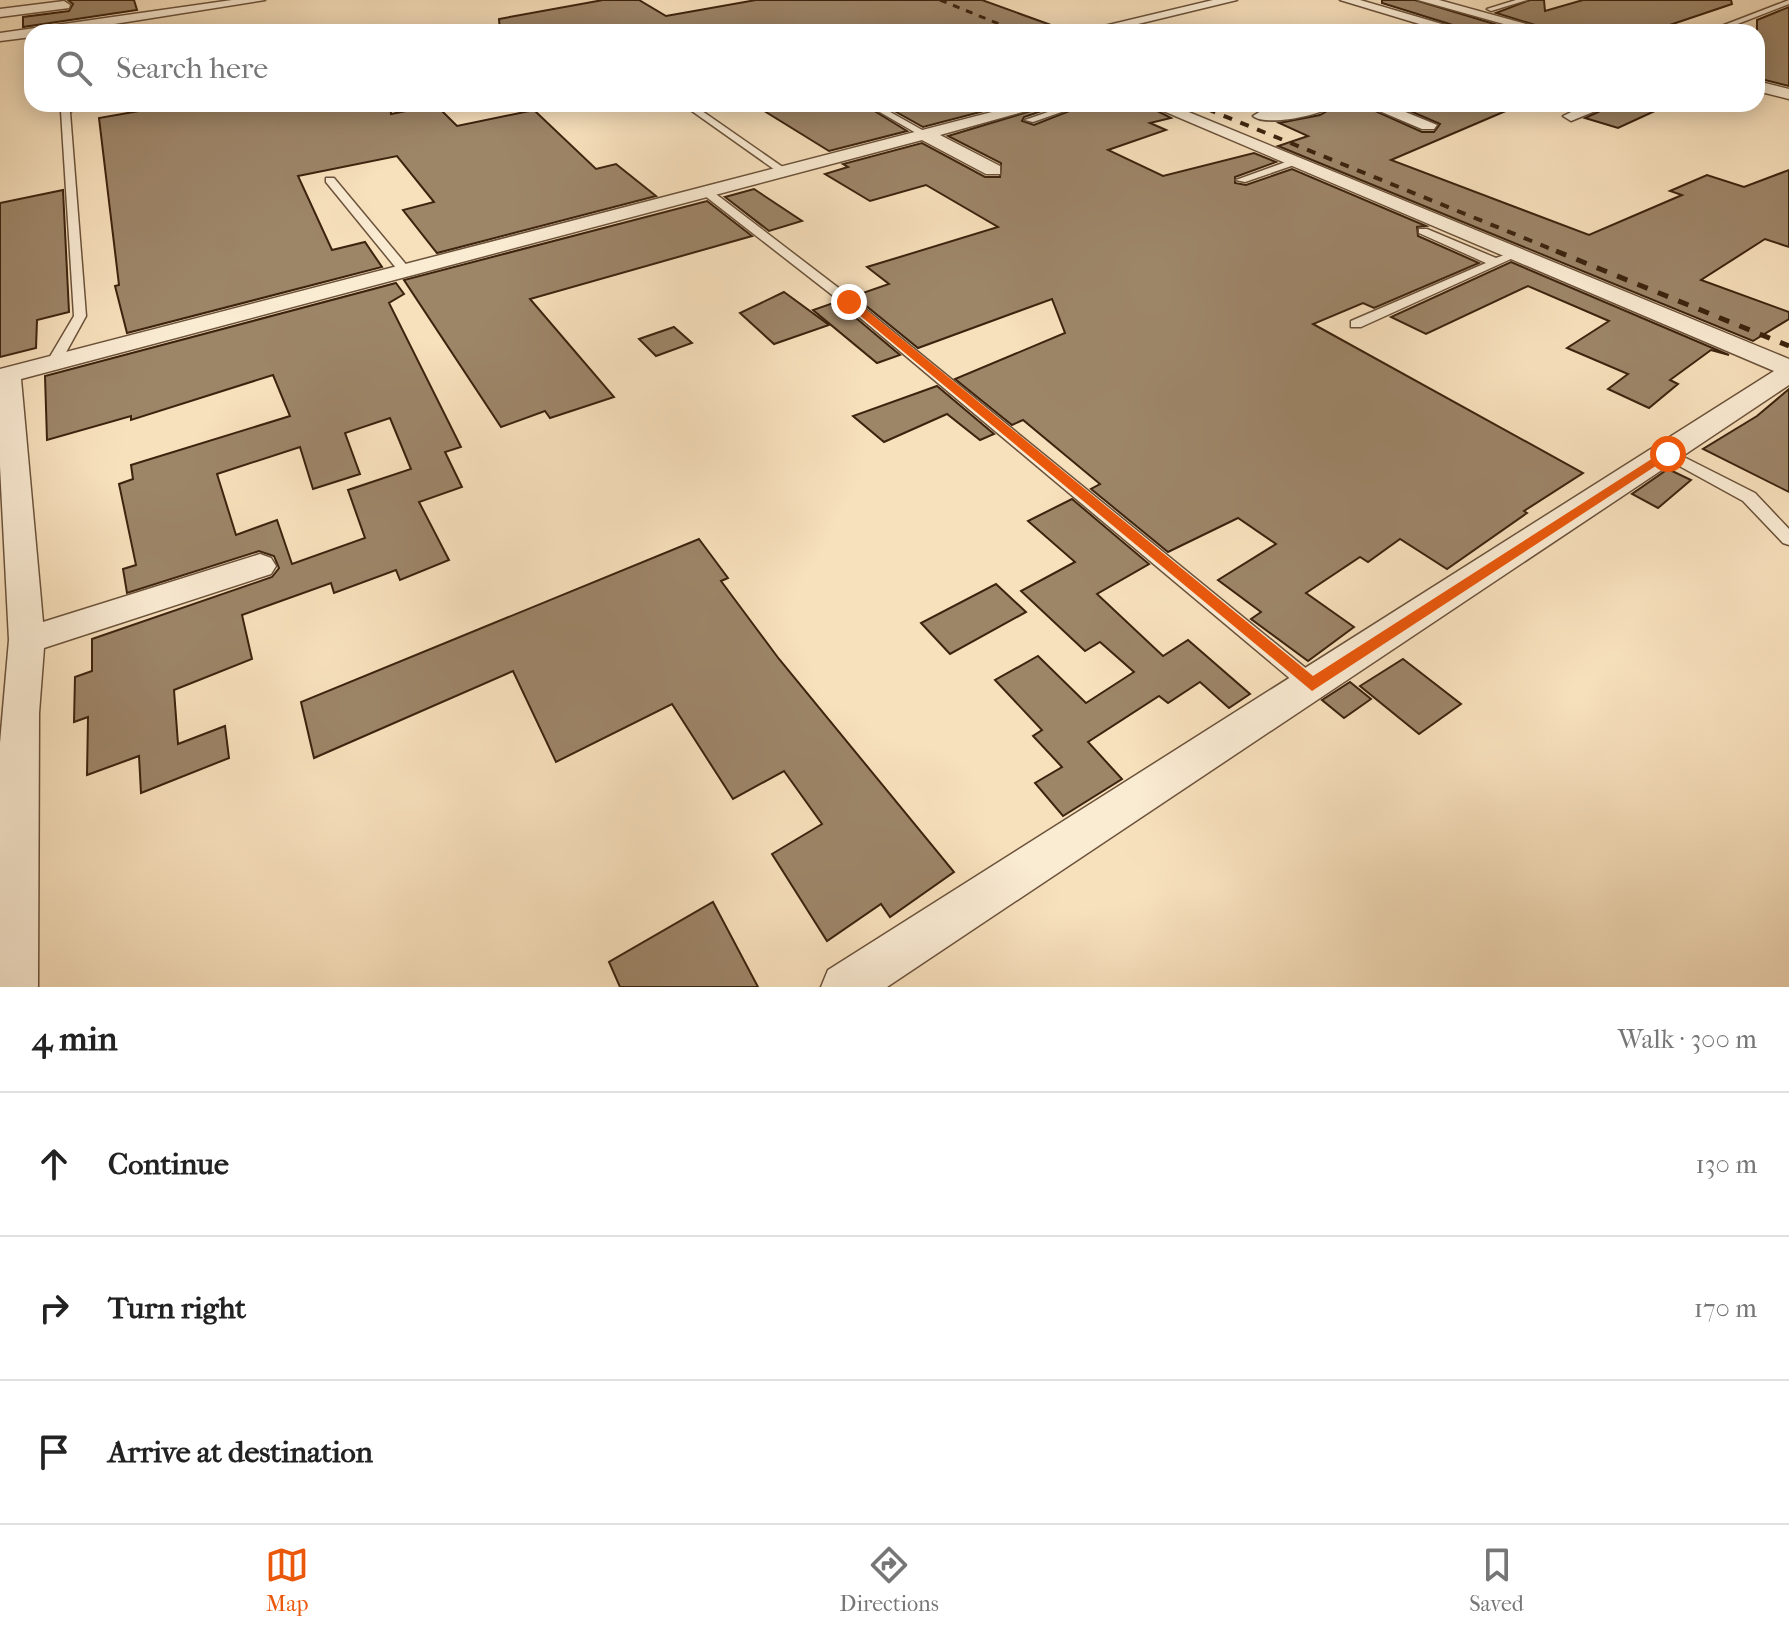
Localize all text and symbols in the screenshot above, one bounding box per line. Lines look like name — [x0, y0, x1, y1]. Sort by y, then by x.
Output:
search box — [24, 24, 1765, 112]
icon: search — [52, 46, 96, 90]
text: Search here — [116, 51, 268, 86]
route end — [831, 284, 867, 320]
route start — [1650, 436, 1686, 472]
text: 4 min — [32, 1019, 117, 1059]
text: Walk · 300 m — [1618, 1024, 1757, 1055]
icon: ahead — [32, 1142, 76, 1186]
text: Continue — [108, 1147, 229, 1182]
text: 130 m — [1696, 1149, 1757, 1180]
icon: right — [32, 1286, 76, 1330]
text: Turn right — [108, 1291, 246, 1326]
text: 170 m — [1694, 1293, 1757, 1324]
icon: arrive — [32, 1430, 76, 1474]
text: Arrive at destination — [108, 1435, 373, 1470]
tab: Map — [265, 1543, 309, 1617]
tab: Directions — [840, 1543, 939, 1617]
tab: Saved — [1469, 1543, 1524, 1617]

